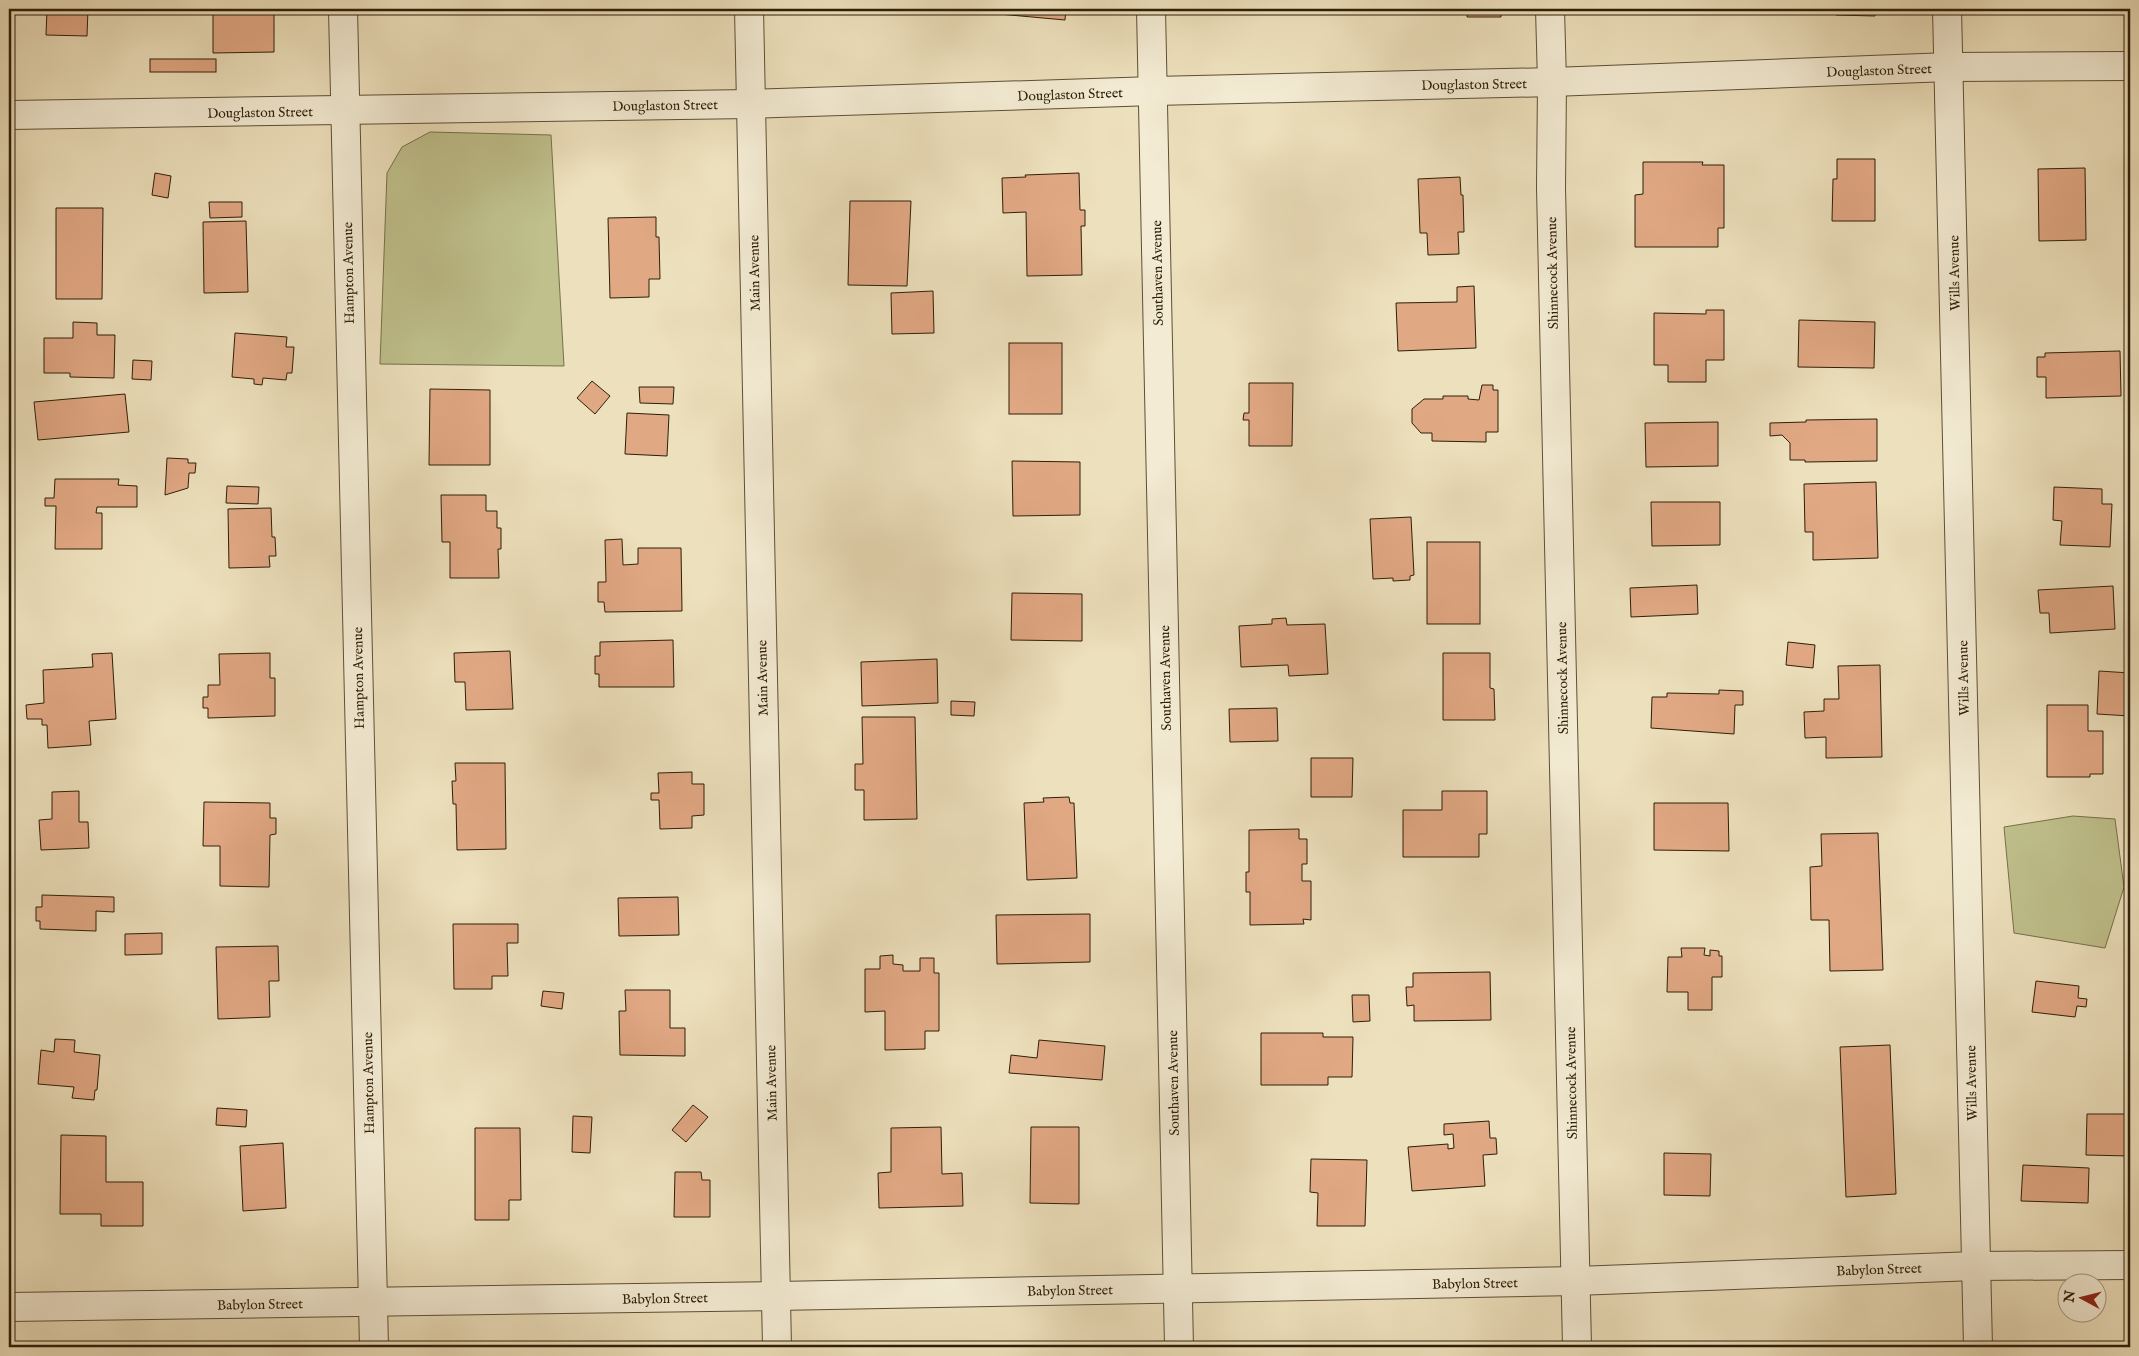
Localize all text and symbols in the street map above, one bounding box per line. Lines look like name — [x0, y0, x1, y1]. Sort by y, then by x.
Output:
street label: Douglaston Street — [1826, 60, 1932, 82]
street label: Douglaston Street — [1421, 75, 1527, 95]
street label: Douglaston Street — [1017, 84, 1123, 106]
street label: Douglaston Street — [612, 96, 718, 116]
street label: Douglaston Street — [207, 103, 313, 123]
street label: Shinnecock Avenue — [1543, 216, 1563, 329]
street label: Southaven Avenue — [1148, 219, 1168, 326]
street label: Hampton Avenue — [339, 221, 359, 324]
street label: Main Avenue — [745, 234, 765, 311]
street label: Wills Avenue — [1945, 234, 1965, 311]
street label: Shinnecock Avenue — [1553, 621, 1573, 734]
street label: Southaven Avenue — [1156, 624, 1176, 731]
street label: Hampton Avenue — [349, 626, 369, 729]
street label: Main Avenue — [753, 639, 773, 716]
street label: Wills Avenue — [1954, 639, 1974, 716]
street label: Shinnecock Avenue — [1562, 1026, 1582, 1139]
street label: Southaven Avenue — [1164, 1029, 1184, 1136]
street label: Hampton Avenue — [359, 1031, 379, 1134]
street label: Main Avenue — [762, 1044, 782, 1121]
street label: Wills Avenue — [1962, 1044, 1982, 1121]
street label: Babylon Street — [1836, 1259, 1922, 1280]
street label: Babylon Street — [1432, 1274, 1518, 1294]
north arrow — [2056, 1274, 2106, 1324]
street label: Babylon Street — [1027, 1281, 1113, 1301]
street label: Babylon Street — [622, 1289, 708, 1309]
text: N — [2060, 1289, 2080, 1305]
street label: Babylon Street — [217, 1295, 303, 1315]

